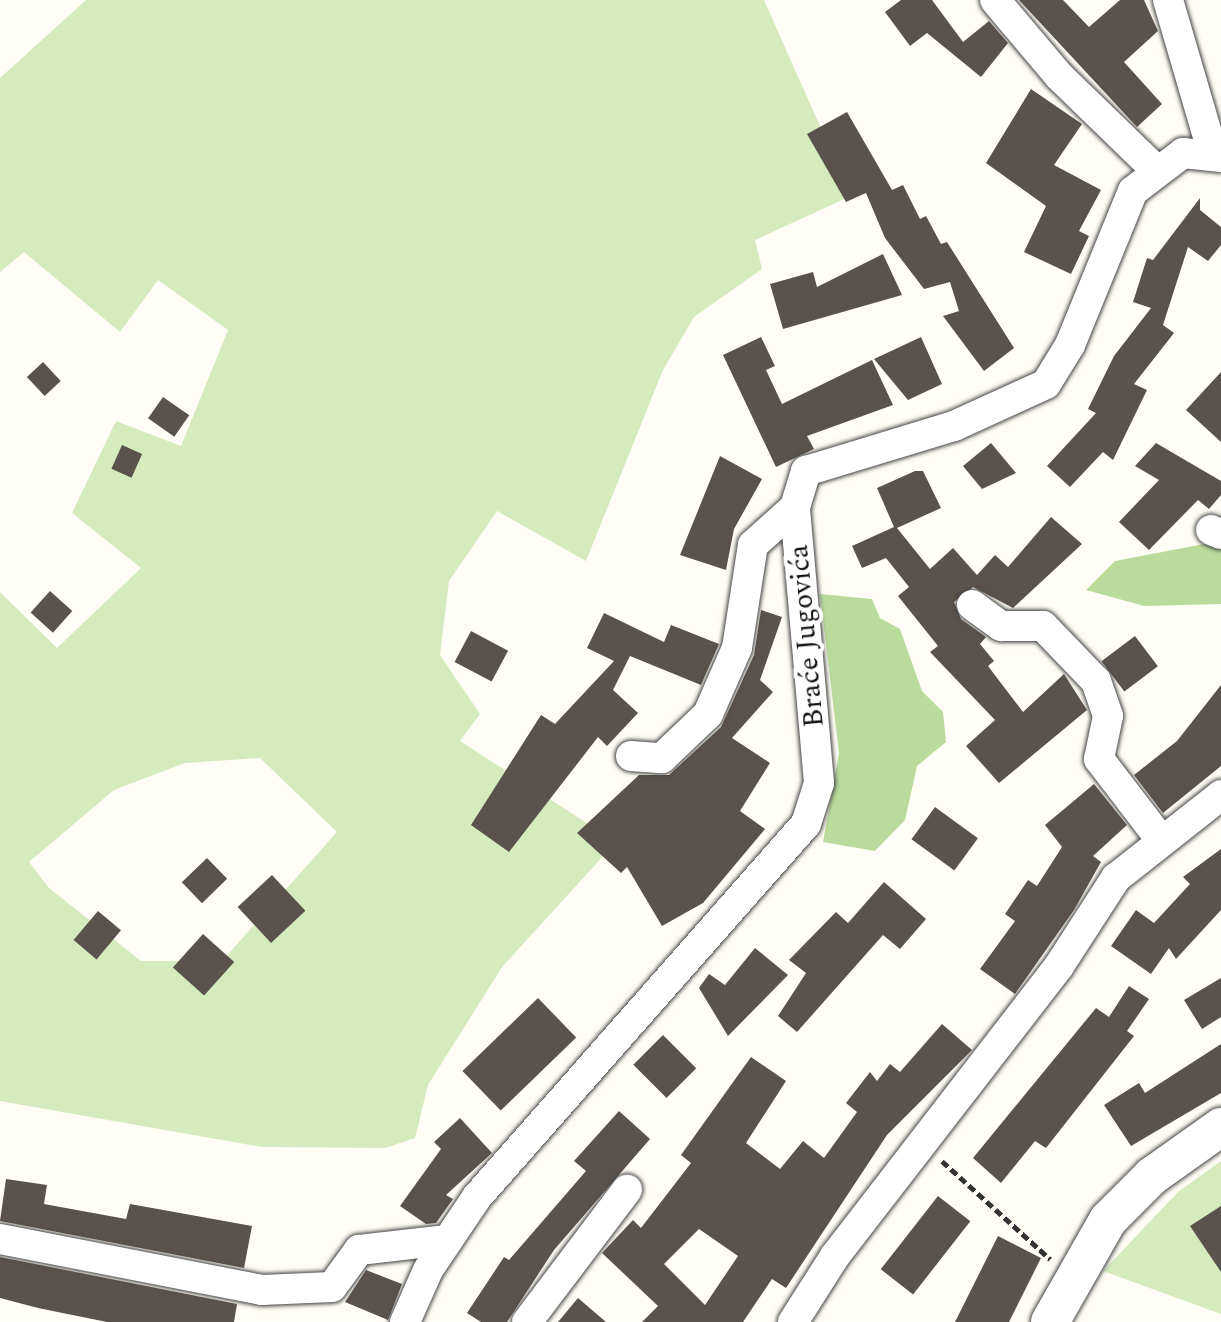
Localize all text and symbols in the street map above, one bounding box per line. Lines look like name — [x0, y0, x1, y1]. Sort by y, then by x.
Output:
street label: Braće Jugovića — [782, 543, 832, 729]

